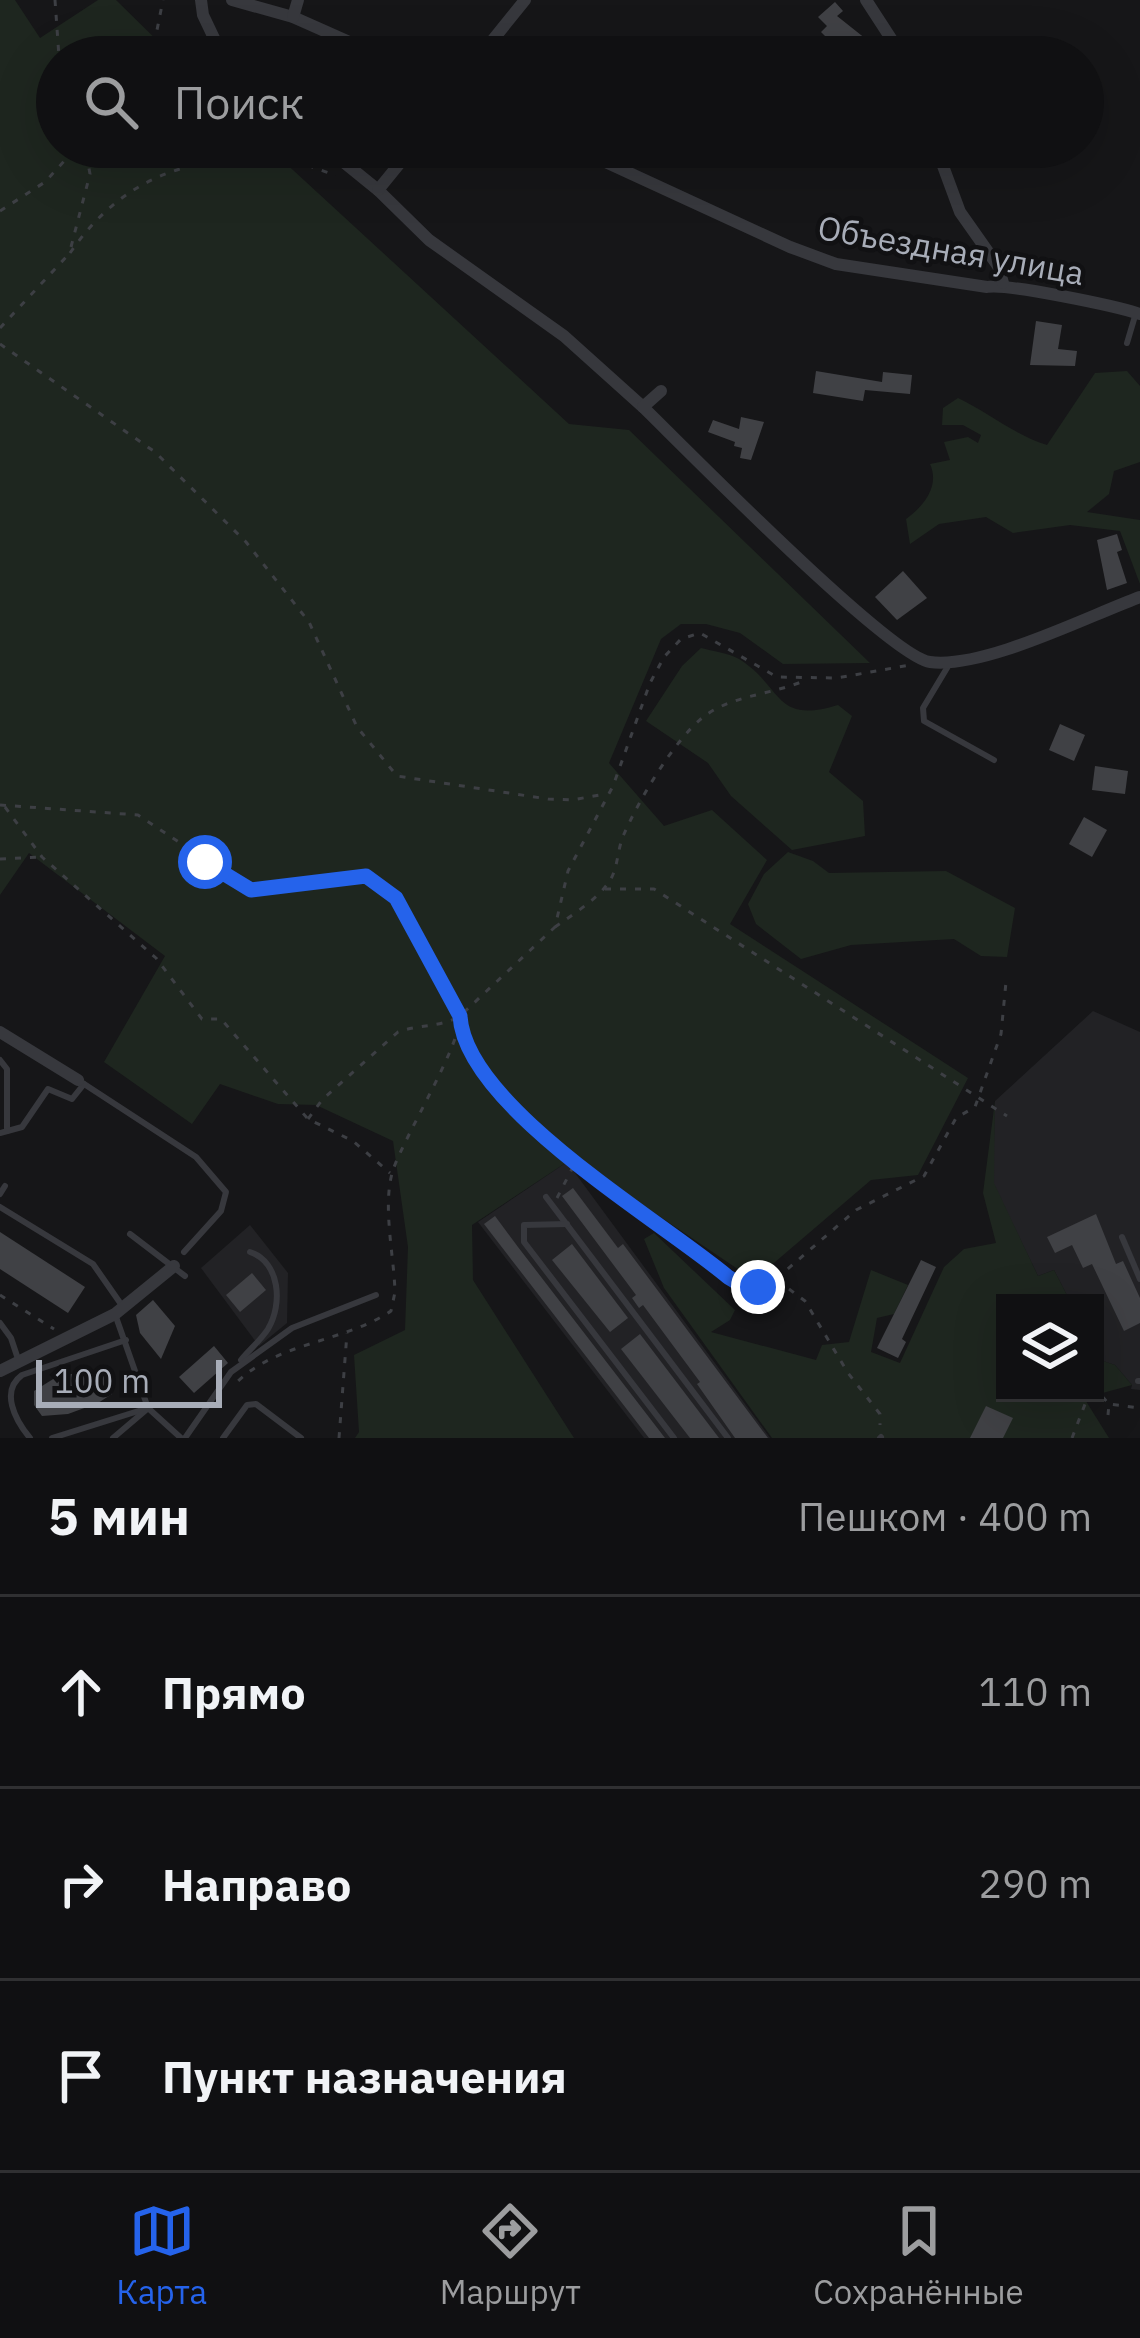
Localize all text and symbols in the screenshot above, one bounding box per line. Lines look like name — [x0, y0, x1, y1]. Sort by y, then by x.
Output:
search box — [36, 36, 1104, 168]
icon: search — [78, 69, 144, 135]
text: Поиск — [174, 73, 304, 131]
street label: Объездная улица — [815, 205, 1087, 294]
route start — [178, 835, 232, 889]
route end — [731, 1260, 785, 1314]
map controls — [996, 1294, 1104, 1402]
button: layers — [996, 1294, 1104, 1402]
scale bar — [36, 1354, 222, 1407]
text: 100 m — [54, 1359, 150, 1402]
text: 5 мин — [48, 1483, 190, 1549]
text: Пешком · 400 m — [798, 1491, 1092, 1542]
icon: ahead — [48, 1659, 114, 1725]
text: Прямо — [162, 1663, 306, 1721]
text: 110 m — [979, 1666, 1092, 1717]
icon: right — [48, 1851, 114, 1917]
text: Направо — [162, 1855, 351, 1913]
text: 290 m — [979, 1858, 1092, 1909]
icon: arrive — [48, 2043, 114, 2109]
text: Пункт назначения — [162, 2047, 567, 2105]
tab: Карта — [116, 2198, 207, 2313]
tab: Маршрут — [440, 2198, 581, 2313]
tab: Сохранённые — [813, 2198, 1024, 2313]

